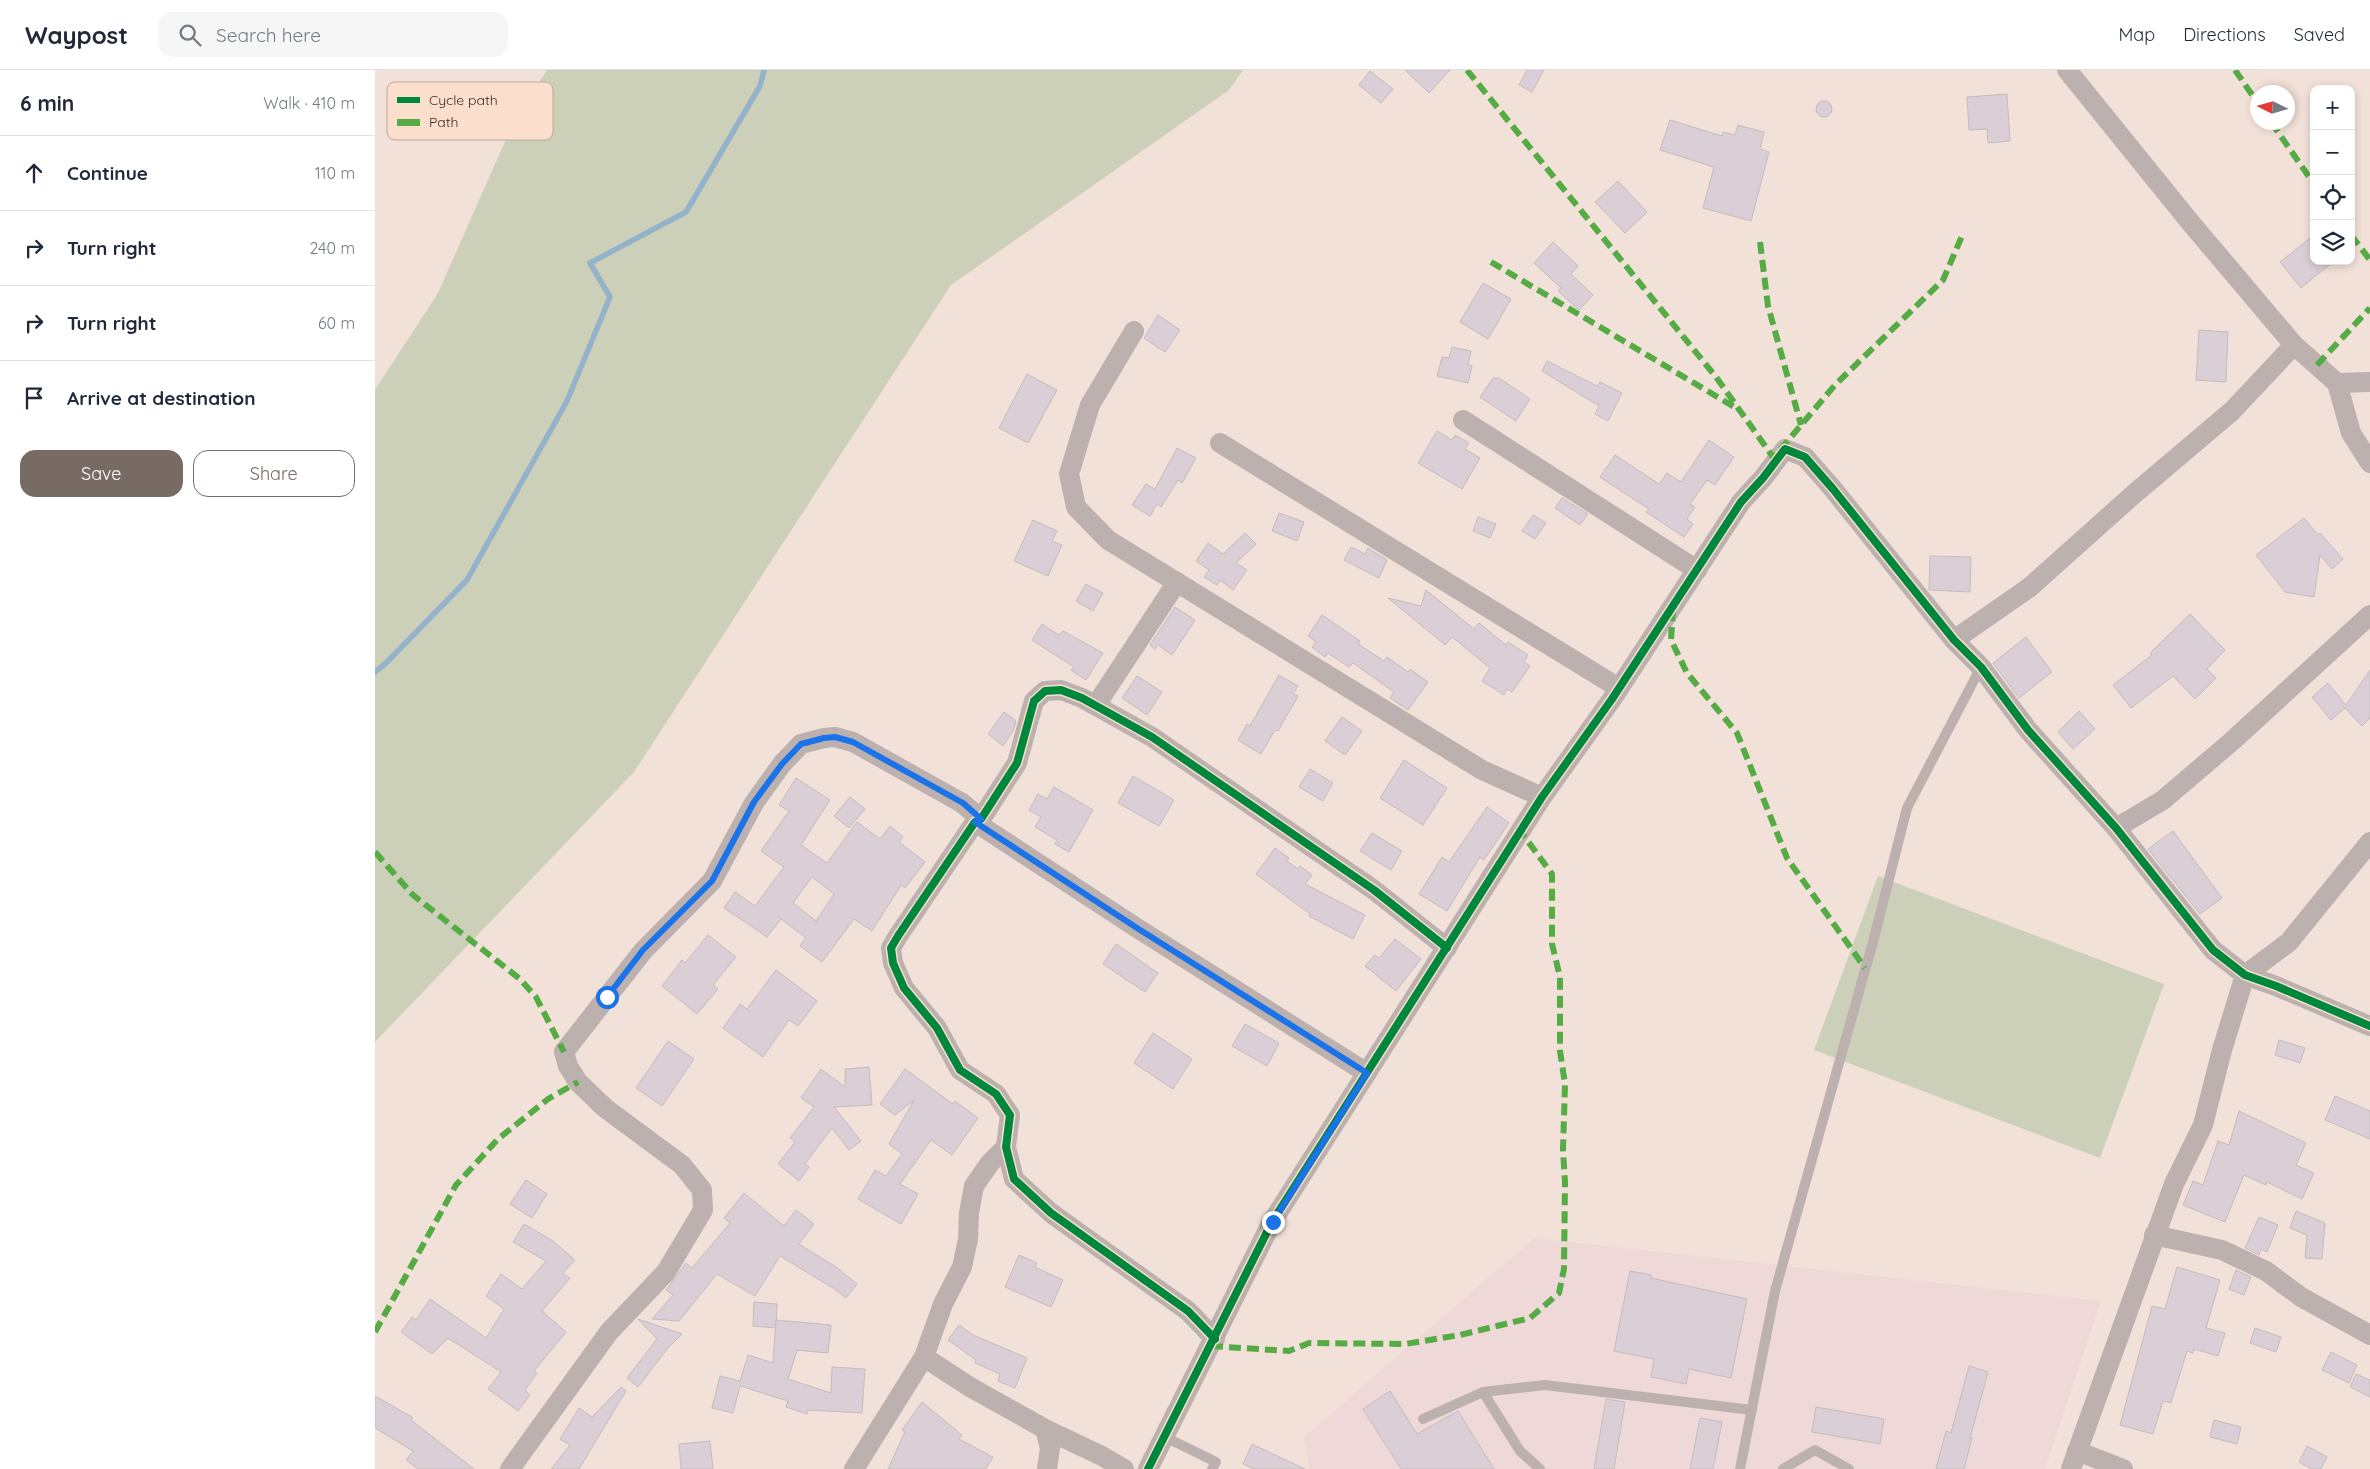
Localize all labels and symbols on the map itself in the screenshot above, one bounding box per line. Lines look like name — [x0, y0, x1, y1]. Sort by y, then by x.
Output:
legend — [387, 82, 553, 140]
north arrow — [2250, 85, 2295, 130]
text: Cycle path — [429, 91, 498, 109]
text: Path — [429, 113, 458, 131]
route start — [596, 986, 619, 1009]
route end — [1262, 1211, 1285, 1234]

